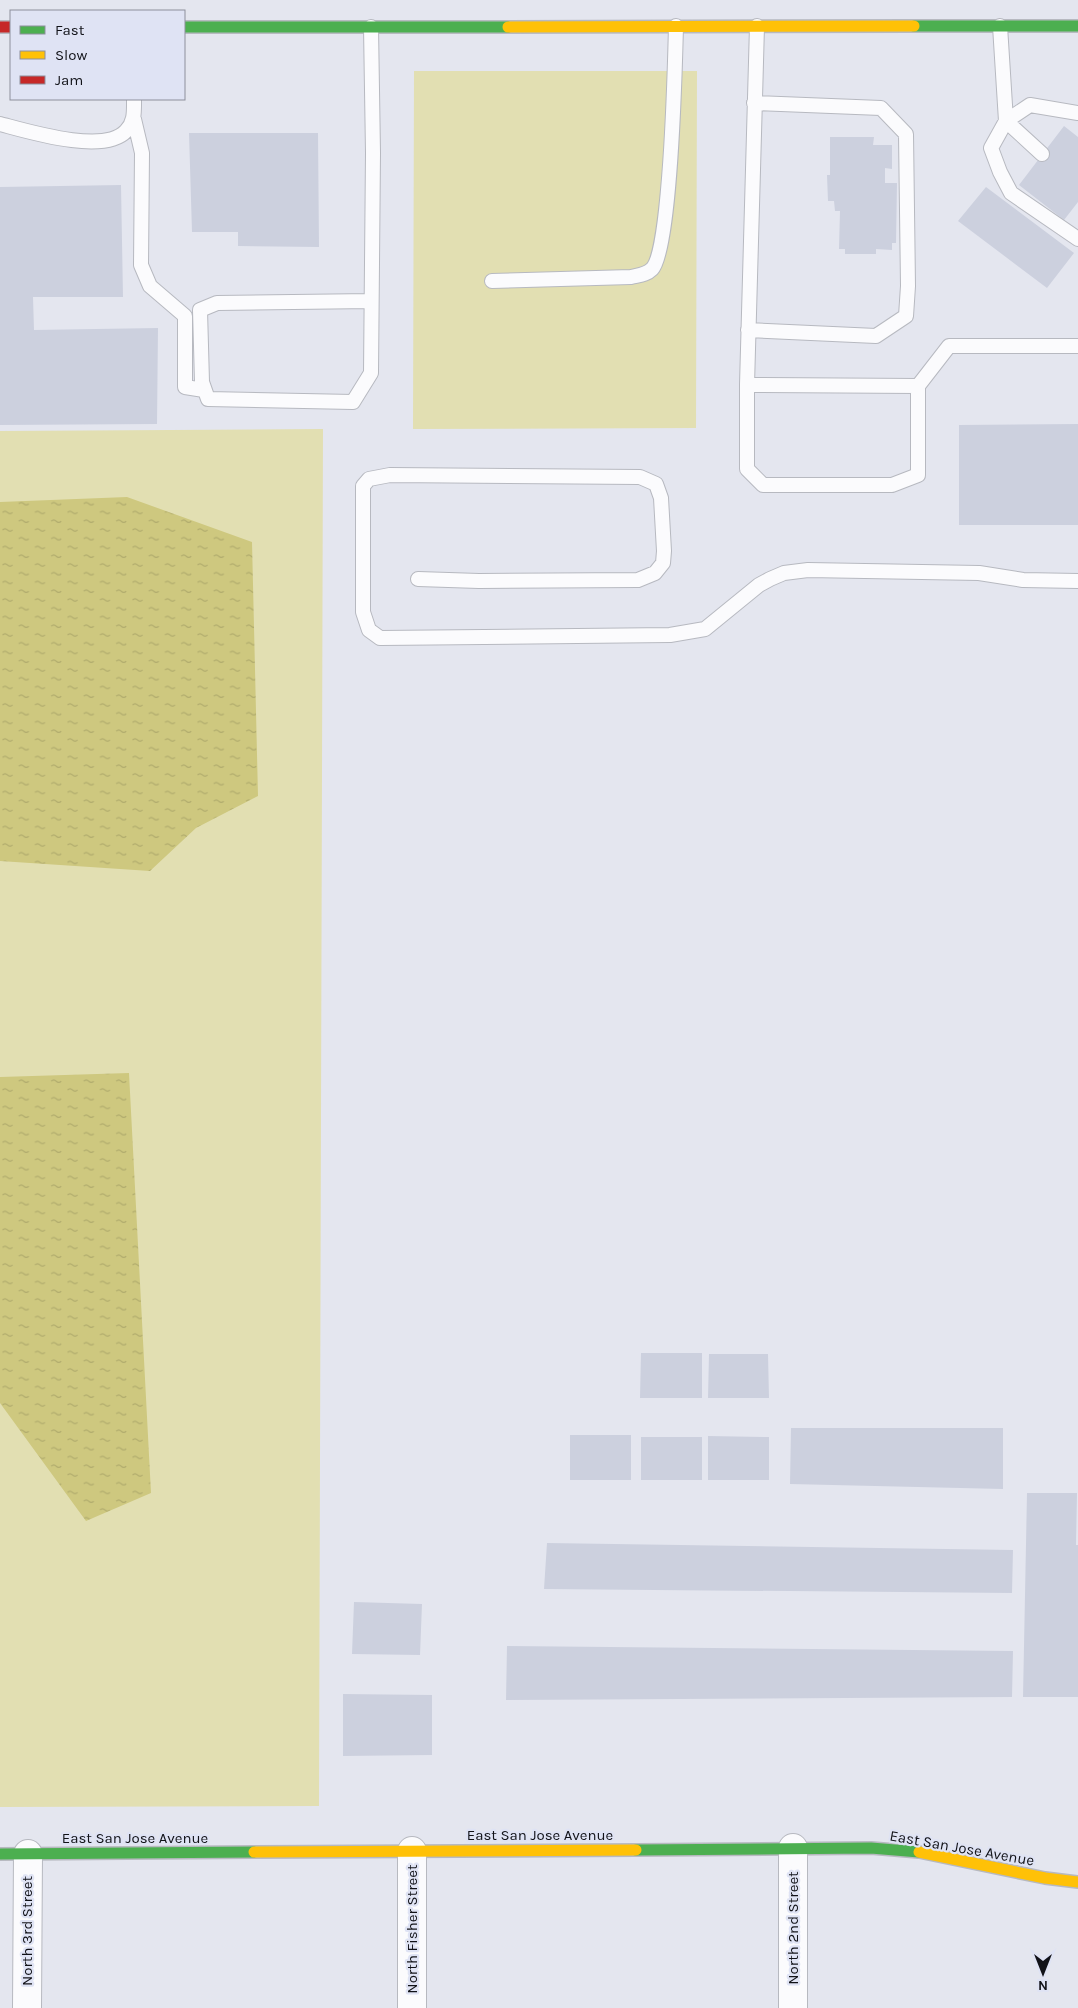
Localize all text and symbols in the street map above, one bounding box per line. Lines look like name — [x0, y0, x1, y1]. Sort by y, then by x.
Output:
legend — [10, 10, 185, 100]
text: Fast — [55, 21, 85, 39]
text: Slow — [55, 46, 87, 64]
text: Jam — [55, 71, 83, 89]
street label: East San Jose Avenue — [467, 1826, 613, 1844]
street label: East San Jose Avenue — [888, 1826, 1036, 1870]
street label: East San Jose Avenue — [62, 1829, 208, 1847]
street label: North Fisher Street — [403, 1864, 421, 1994]
street label: North 2nd Street — [784, 1871, 802, 1985]
street label: North 3rd Street — [18, 1876, 36, 1986]
north arrow — [1018, 1948, 1068, 1998]
text: N — [1038, 1977, 1048, 1994]

